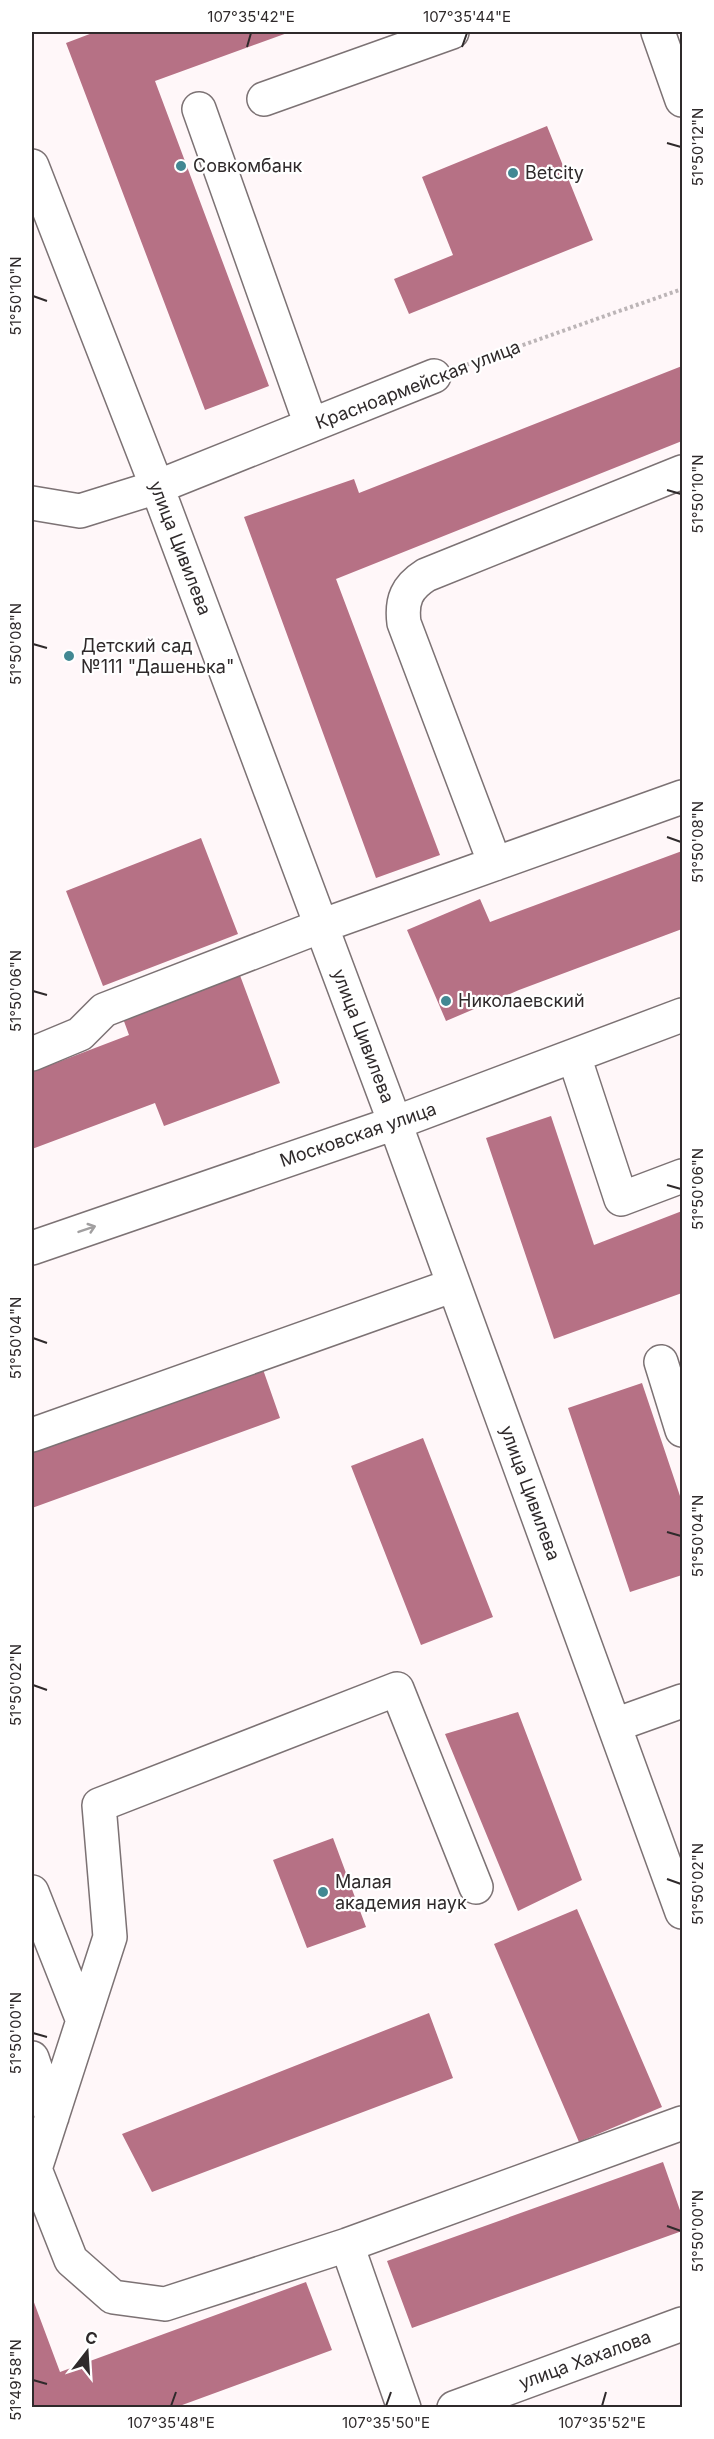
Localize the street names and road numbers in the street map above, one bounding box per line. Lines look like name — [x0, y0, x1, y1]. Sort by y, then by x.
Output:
street label: Красноармейская улица — [312, 336, 523, 433]
street label: улица Цивилева — [145, 478, 216, 618]
street label: улица Цивилева — [328, 966, 399, 1106]
street label: Московская улица — [277, 1098, 439, 1171]
street label: улица Цивилева — [496, 1423, 565, 1563]
street label: улица Хахалова — [516, 2326, 654, 2393]

